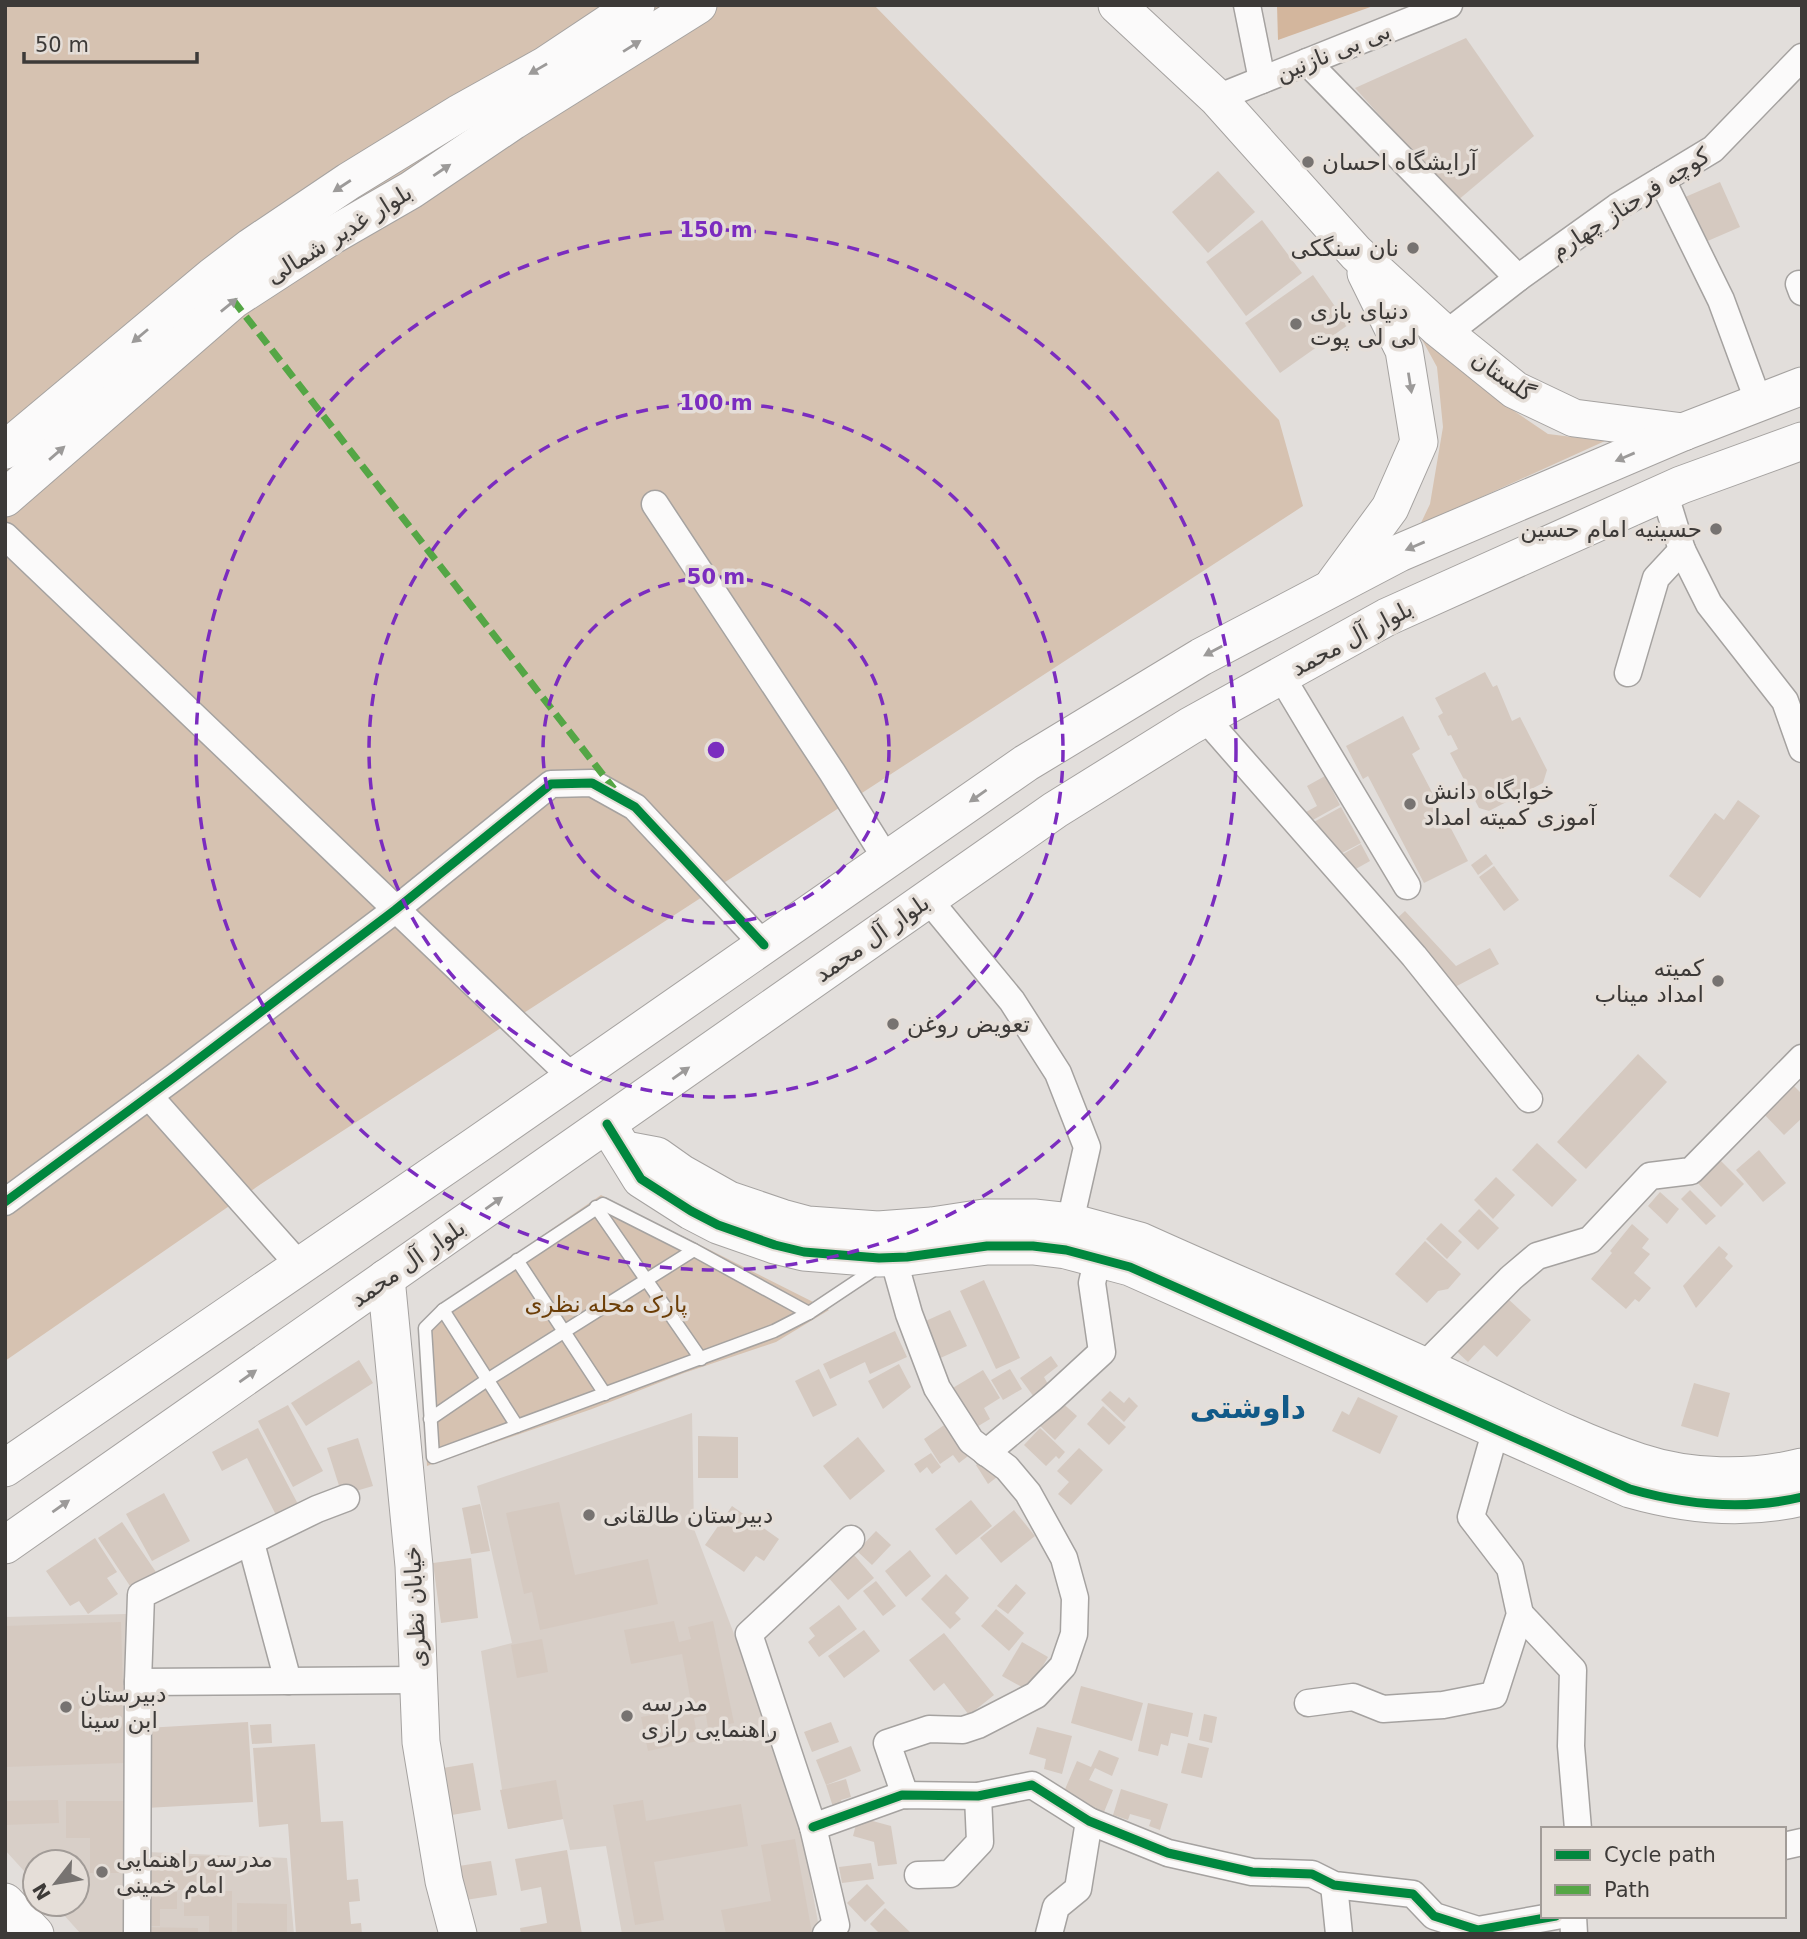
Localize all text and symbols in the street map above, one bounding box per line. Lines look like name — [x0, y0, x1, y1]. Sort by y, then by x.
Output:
street label: بی بی نازنین — [1272, 17, 1394, 88]
scale bar — [24, 21, 198, 65]
text: 50 m — [35, 33, 89, 57]
one-way arrow — [623, 39, 642, 52]
one-way arrow — [528, 63, 547, 75]
street label: کوچه فرحناز چهارم — [1546, 142, 1715, 265]
place label: آرایشگاه احسان — [1322, 148, 1479, 176]
marker: آرایشگاه احسان — [1300, 154, 1316, 170]
one-way arrow — [432, 163, 451, 176]
street label: بلوار غدیر شمالی — [261, 179, 417, 290]
one-way arrow — [333, 179, 352, 192]
text: 150 m — [679, 218, 753, 242]
place label: نان سنگکی — [1291, 235, 1399, 261]
marker: نان سنگکی — [1405, 240, 1421, 256]
one-way arrow — [220, 297, 238, 312]
place label: دنیای بازی لی لی پوت — [1310, 298, 1417, 351]
marker: دنیای بازی لی لی پوت — [1288, 316, 1304, 332]
one-way arrow — [132, 328, 149, 343]
street label: گلستان — [1467, 345, 1539, 407]
one-way arrow — [1404, 372, 1415, 394]
text: 100 m — [679, 391, 753, 415]
one-way arrow — [48, 445, 66, 461]
one-way arrow — [1614, 452, 1635, 463]
place label: حسینیه امام حسین — [1520, 516, 1702, 543]
marker: حسینیه امام حسین — [1708, 521, 1724, 537]
one-way arrow — [1405, 541, 1426, 552]
text: 50 m — [687, 565, 745, 589]
street label: بلوار آل محمد — [1286, 594, 1418, 682]
one-way arrow — [1203, 645, 1223, 656]
centre of rings — [704, 738, 728, 762]
place label: خوابگاه دانش آموزی کمیته امداد — [1424, 778, 1598, 831]
one-way arrow — [969, 789, 987, 803]
marker: خوابگاه دانش آموزی کمیته امداد — [1402, 796, 1418, 812]
street label: بلوار آل محمد — [809, 888, 935, 988]
place label: کمیته امداد میناب — [1594, 955, 1704, 1007]
marker: کمیته امداد میناب — [1710, 973, 1726, 989]
place label: تعویض روغن — [907, 1011, 1030, 1038]
marker: تعویض روغن — [885, 1016, 901, 1032]
one-way arrow — [672, 1066, 690, 1080]
one-way arrow — [485, 1196, 503, 1210]
street label: بلوار آل محمد — [345, 1213, 471, 1313]
park label: پارک محله نظری — [525, 1291, 687, 1318]
one-way arrow — [239, 1369, 257, 1383]
district label: داوشتی — [1190, 1390, 1306, 1426]
one-way arrow — [52, 1499, 70, 1513]
place label: دبیرستان طالقانی — [603, 1502, 773, 1529]
marker: دبیرستان طالقانی — [581, 1507, 597, 1523]
street label: خیابان نظری — [399, 1545, 432, 1668]
place label: دبیرستان ابن سینا — [80, 1681, 166, 1734]
place label: مدرسه راهنمایی رازی — [641, 1690, 777, 1743]
marker: دبیرستان ابن سینا — [58, 1699, 74, 1715]
marker: مدرسه راهنمایی رازی — [619, 1708, 635, 1724]
legend — [1541, 1827, 1786, 1918]
text: Cycle path — [1604, 1843, 1716, 1867]
place label: مدرسه راهنمایی امام خمینی — [116, 1846, 273, 1899]
north arrow — [21, 1848, 91, 1918]
marker: مدرسه راهنمایی امام خمینی — [94, 1864, 110, 1880]
text: Path — [1604, 1878, 1650, 1902]
text: N — [28, 1879, 55, 1904]

